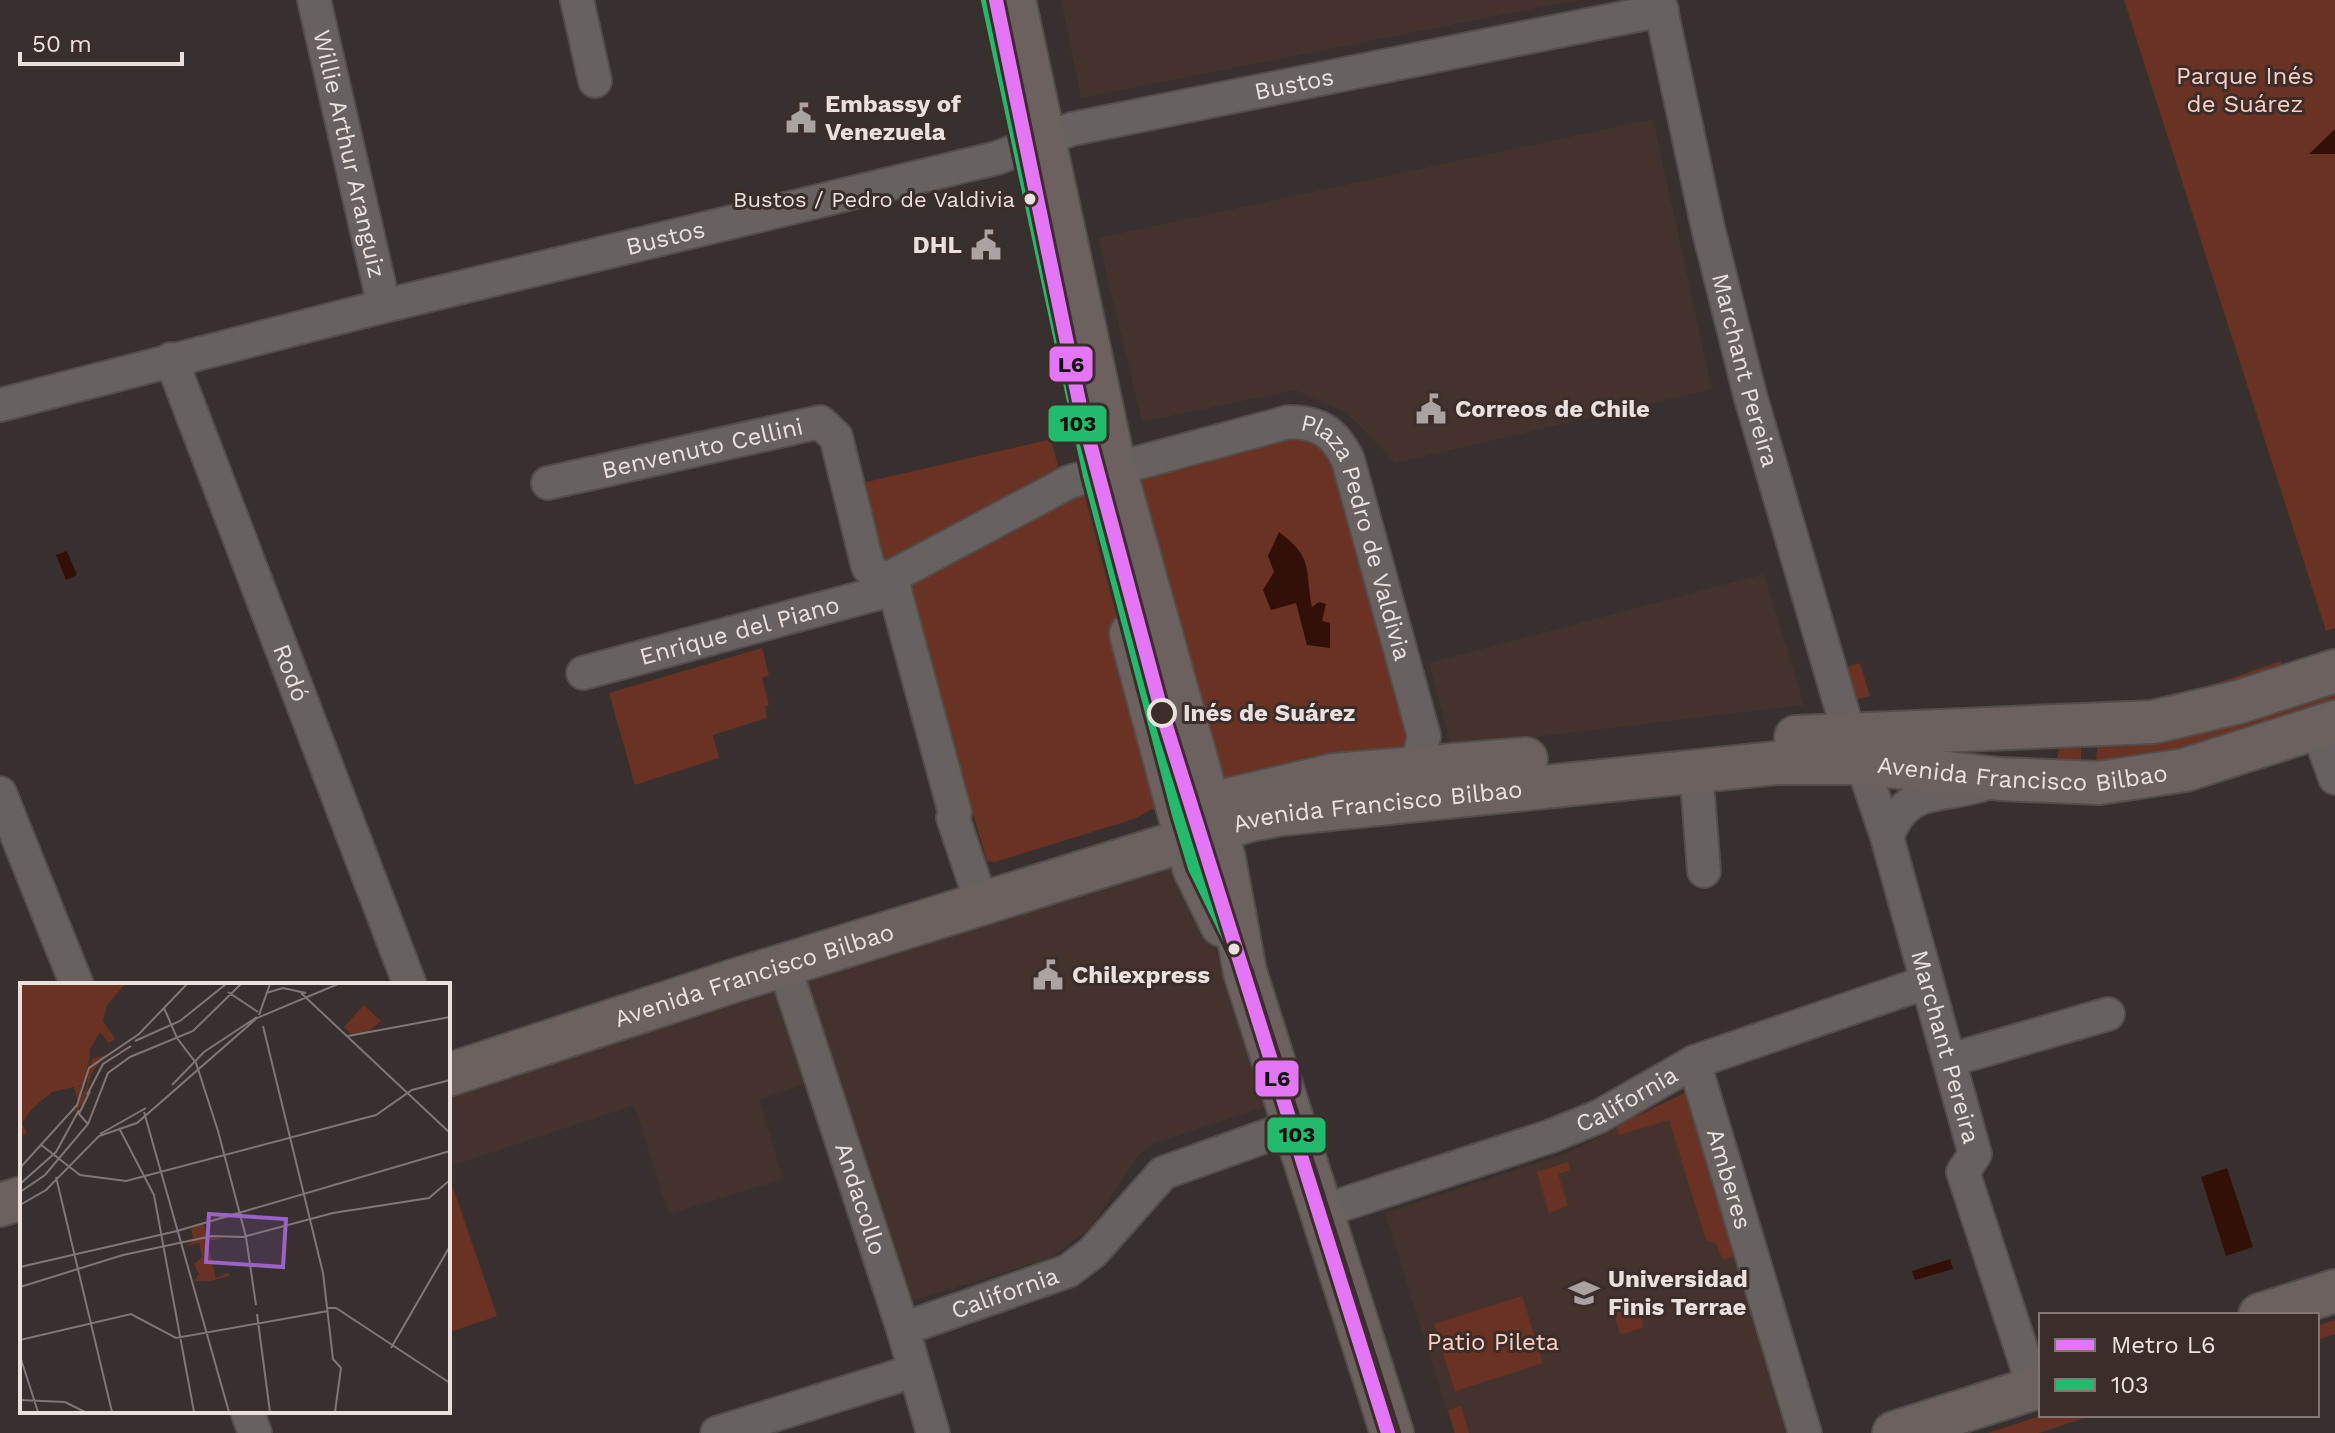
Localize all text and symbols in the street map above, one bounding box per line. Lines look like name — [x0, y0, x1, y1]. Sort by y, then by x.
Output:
scale bar — [20, 16, 182, 66]
street label: Willie Arthur Aranguiz — [307, 27, 391, 281]
text: 50 m — [32, 30, 92, 58]
park label: Parque Inés de Suárez — [2176, 62, 2314, 118]
street label: Bustos — [1252, 63, 1336, 106]
place label: Embassy of Venezuela — [825, 90, 961, 146]
public building icon: Embassy of Venezuela — [784, 101, 818, 135]
place label: Bustos / Pedro de Valdivia — [733, 187, 1015, 212]
marker: Bustos / Pedro de Valdivia — [1022, 191, 1038, 207]
street label: Bustos — [623, 215, 708, 261]
public building icon: DHL — [969, 228, 1003, 262]
place label: DHL — [913, 231, 962, 259]
street label: Marchant Pereira — [1706, 270, 1784, 470]
line badge: L6 — [1048, 345, 1094, 383]
text: L6 — [1058, 352, 1084, 377]
public building icon: Correos de Chile — [1414, 392, 1448, 426]
place label: Correos de Chile — [1455, 395, 1650, 423]
line badge: 103 — [1047, 404, 1108, 443]
street label: Plaza Pedro de Valdivia — [1298, 409, 1417, 664]
text: 103 — [1060, 411, 1096, 436]
street label: Benvenuto Cellini — [599, 412, 805, 485]
street label: Enrique del Piano — [636, 590, 842, 671]
street label: Rodó — [267, 640, 315, 706]
marker: Inés de Suárez — [1148, 699, 1176, 727]
place label: Inés de Suárez — [1183, 699, 1355, 727]
street label: Avenida Francisco Bilbao — [1876, 751, 2169, 797]
street label: Avenida Francisco Bilbao — [1229, 775, 1524, 839]
street label: Avenida Francisco Bilbao — [611, 918, 897, 1033]
unlabelled marker — [1226, 941, 1242, 957]
street label: Marchant Pereira — [1905, 947, 1985, 1147]
public building icon: Chilexpress — [1031, 958, 1065, 992]
place label: Chilexpress — [1072, 961, 1210, 989]
inset map — [20, 983, 450, 1413]
line badge: L6 — [1254, 1059, 1300, 1098]
street label: California — [1572, 1061, 1682, 1138]
text: L6 — [1264, 1066, 1290, 1091]
line badge: 103 — [1266, 1116, 1327, 1154]
text: 103 — [1279, 1122, 1315, 1147]
street label: Amberes — [1701, 1125, 1757, 1233]
street label: Andacollo — [829, 1139, 892, 1258]
street label: California — [947, 1261, 1062, 1325]
place label: Universidad Finis Terrae — [1608, 1265, 1748, 1321]
school or university icon: Universidad Finis Terrae — [1567, 1276, 1601, 1310]
legend — [2039, 1313, 2319, 1417]
park label: Patio Pileta — [1427, 1328, 1559, 1356]
text: Metro L6 — [2111, 1331, 2216, 1359]
text: 103 — [2111, 1371, 2149, 1399]

